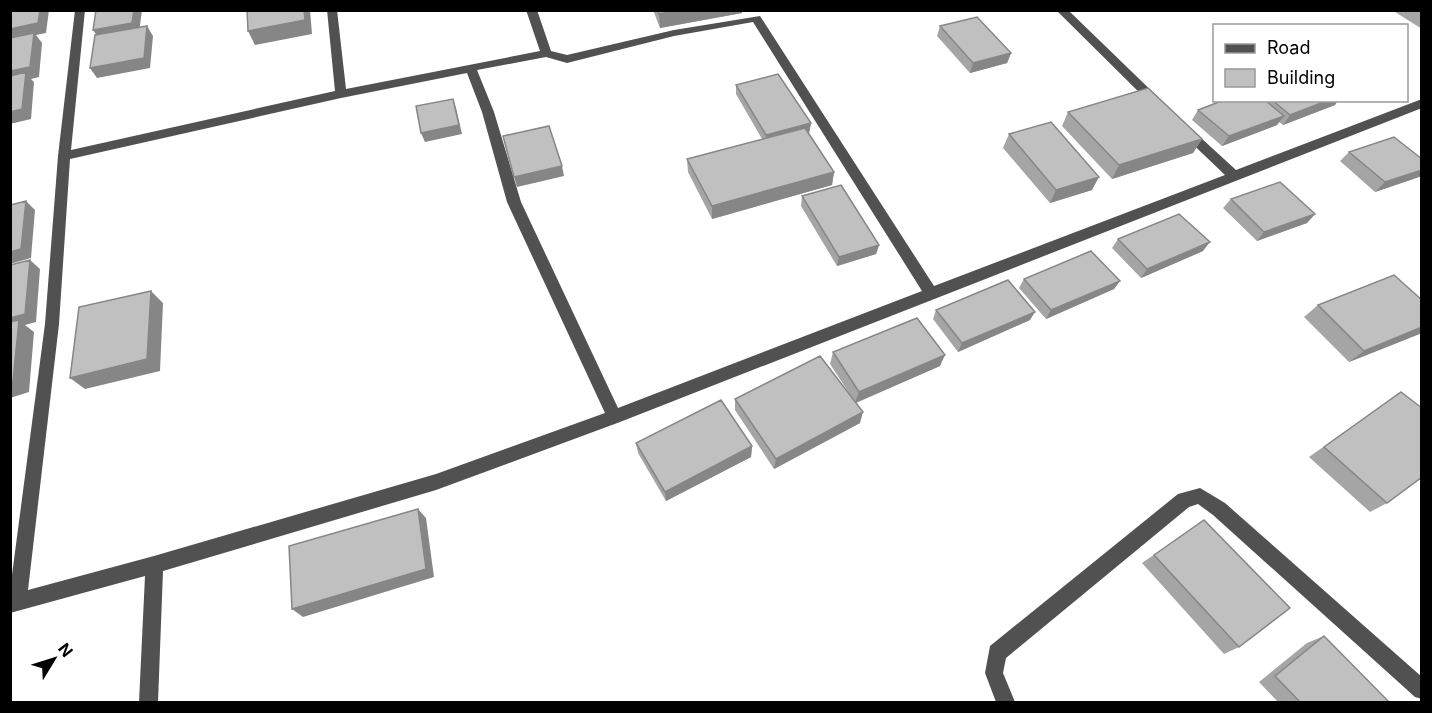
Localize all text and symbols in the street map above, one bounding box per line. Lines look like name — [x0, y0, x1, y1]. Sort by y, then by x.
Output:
legend — [1213, 24, 1408, 102]
text: Road — [1267, 37, 1310, 58]
text: Building — [1267, 67, 1335, 88]
north arrow — [24, 629, 84, 689]
text: N — [54, 639, 77, 661]

